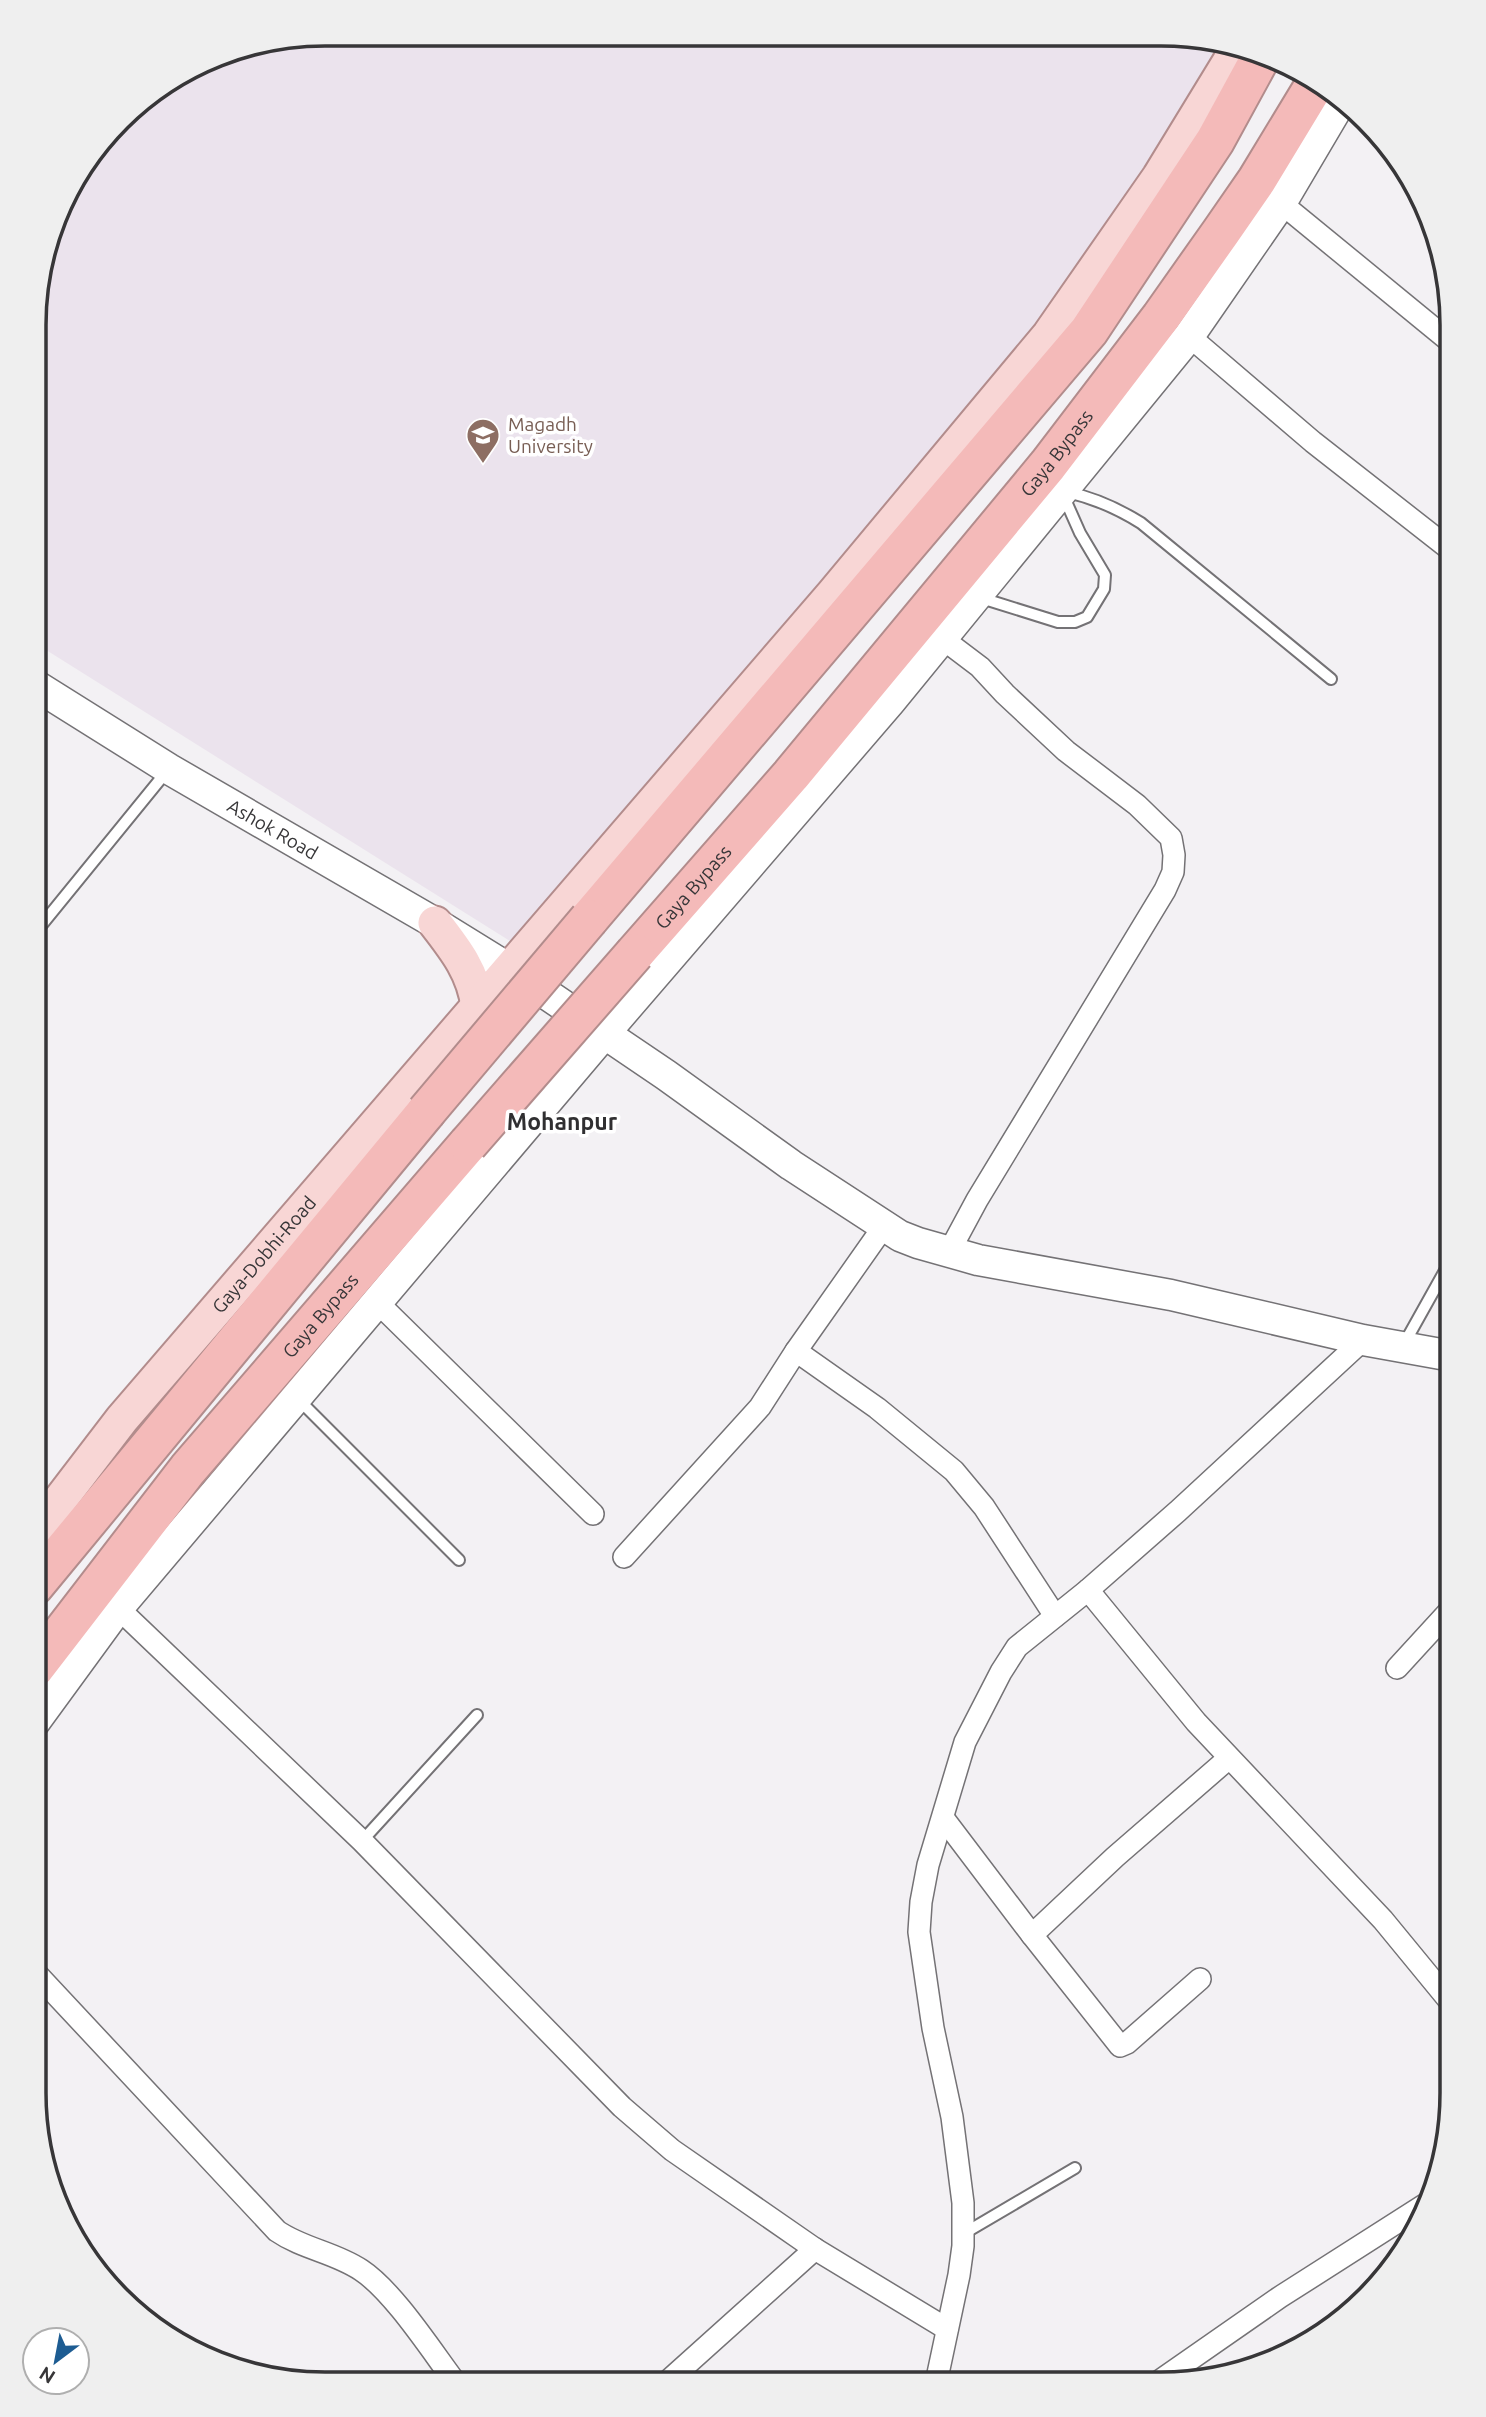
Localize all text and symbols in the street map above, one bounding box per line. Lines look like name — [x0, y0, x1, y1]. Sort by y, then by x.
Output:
street label: Gaya Bypass — [1016, 405, 1097, 501]
place label: Magadh University — [508, 413, 593, 457]
school or university icon: Magadh University — [464, 416, 502, 465]
street label: Ashok Road — [224, 794, 322, 864]
street label: Gaya Bypass — [650, 840, 736, 933]
district label: Mohanpur — [507, 1109, 618, 1134]
street label: Gaya-Dobhi-Road — [207, 1192, 320, 1317]
street label: Gaya Bypass — [278, 1269, 363, 1362]
north arrow — [21, 2326, 91, 2396]
text: N — [35, 2362, 59, 2389]

